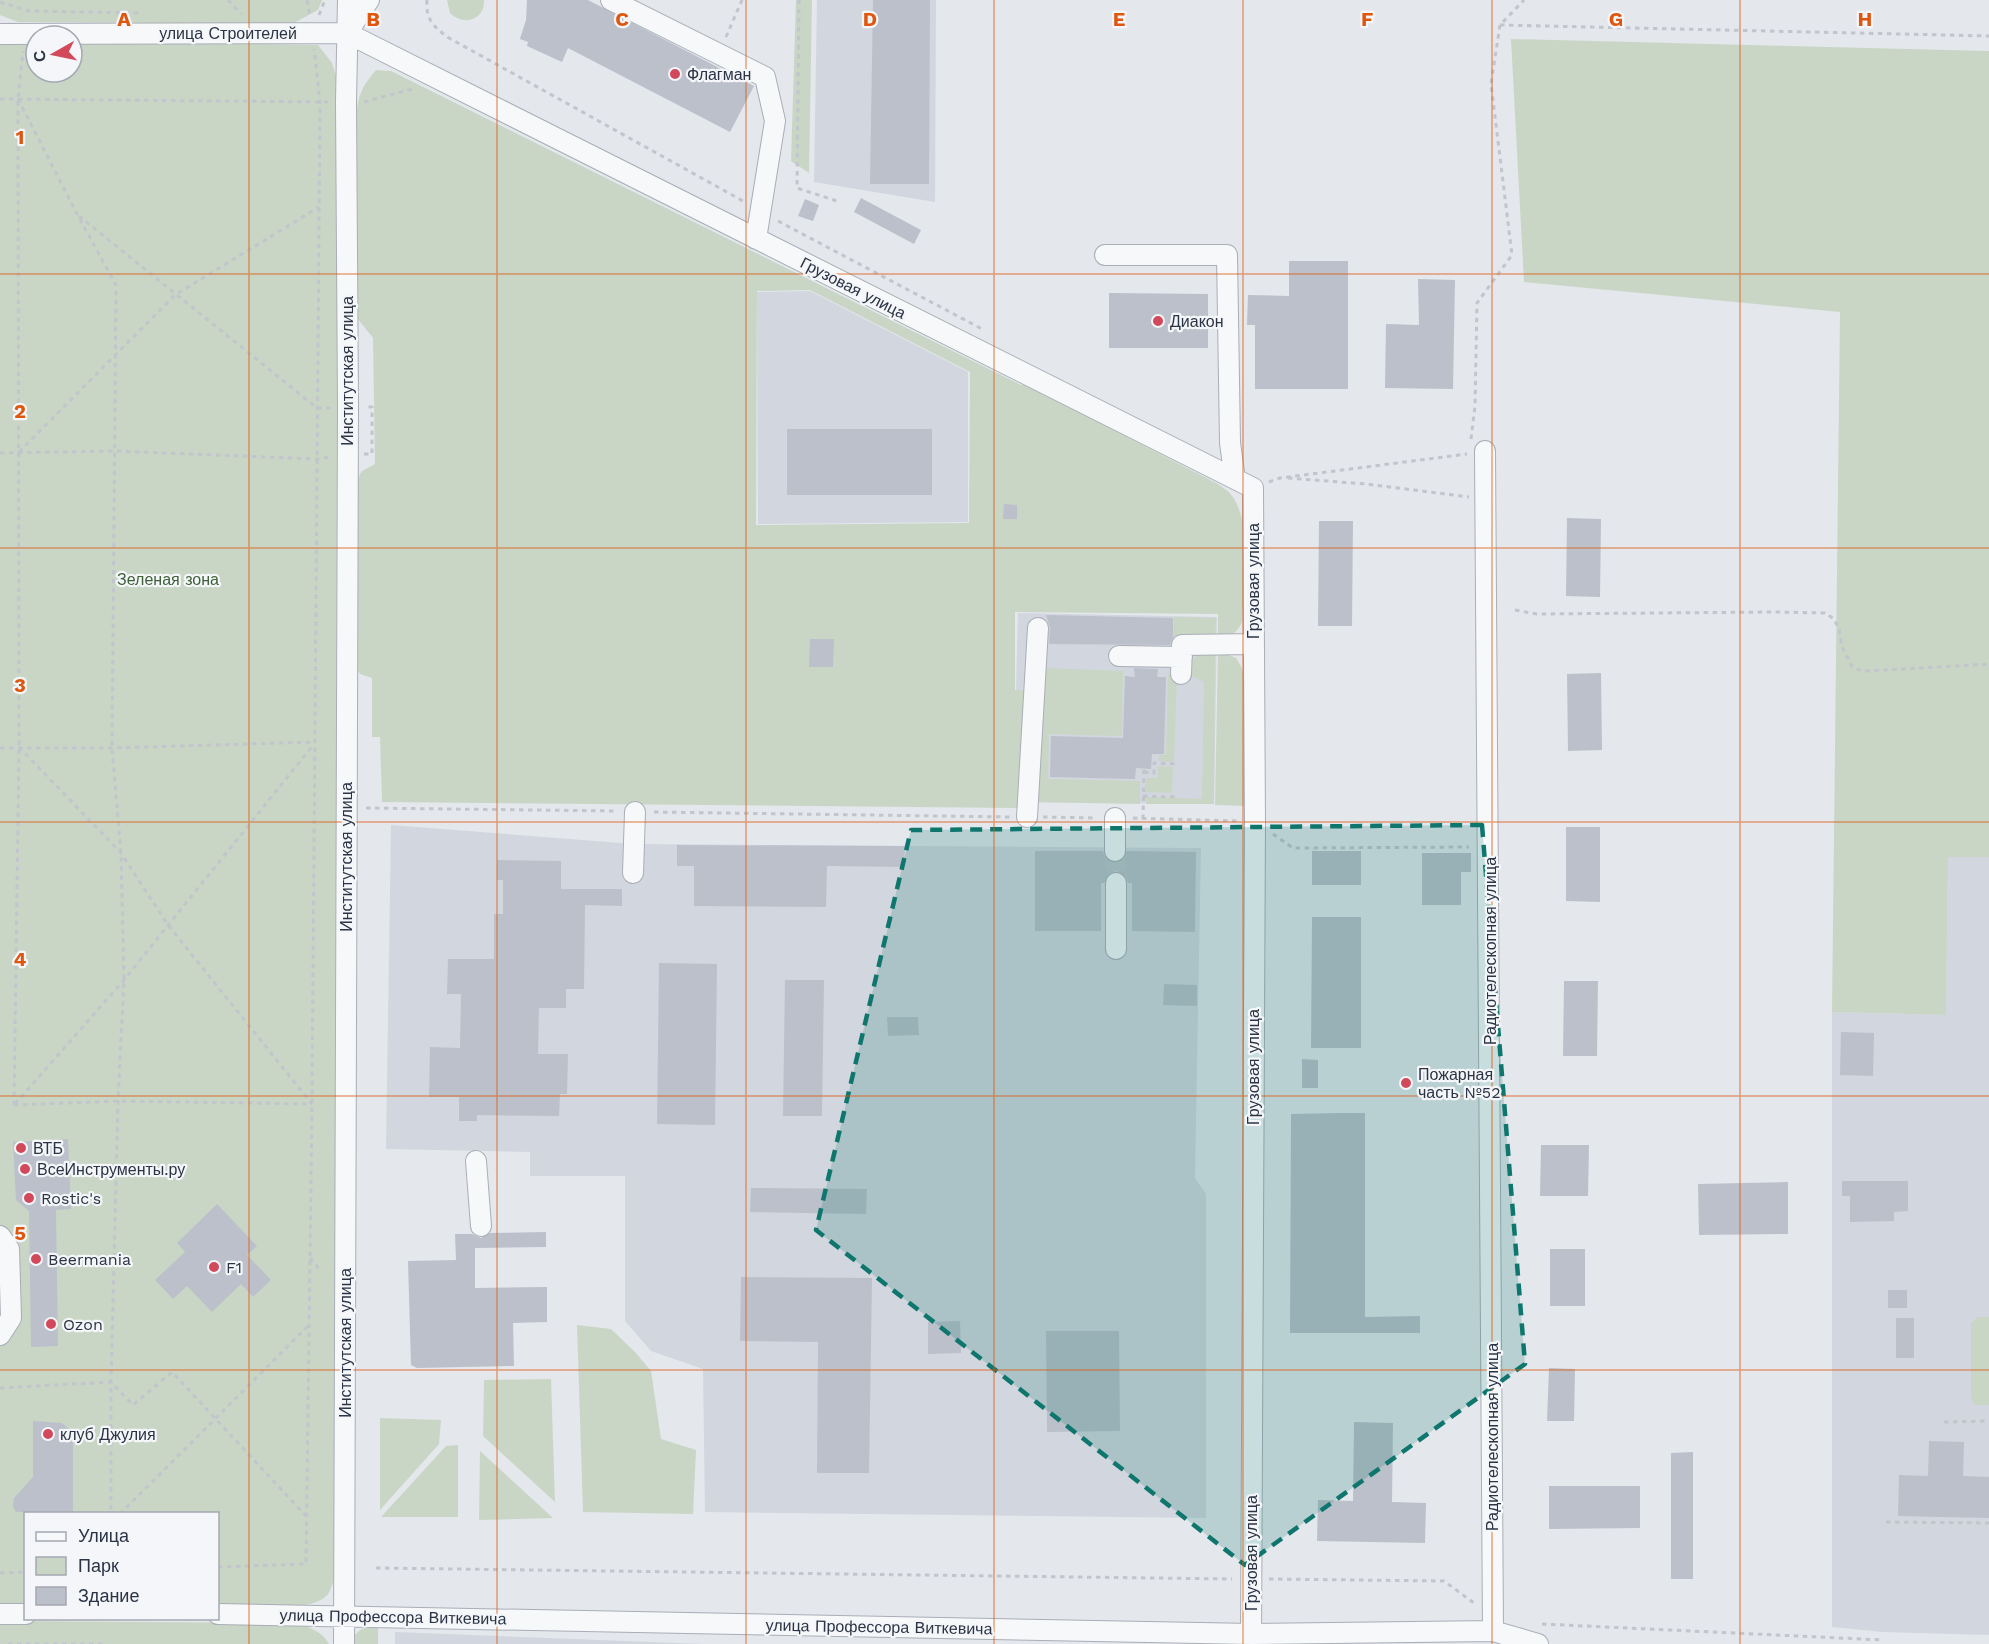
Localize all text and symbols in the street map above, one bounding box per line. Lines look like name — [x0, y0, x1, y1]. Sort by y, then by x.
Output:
text: A — [117, 7, 131, 31]
text: B — [366, 7, 380, 31]
text: C — [615, 7, 629, 31]
text: D — [863, 7, 877, 31]
text: E — [1113, 7, 1125, 31]
text: F — [1361, 7, 1373, 31]
text: G — [1609, 7, 1623, 31]
text: H — [1858, 7, 1872, 31]
north arrow — [24, 24, 84, 84]
street label: улица Строителей — [159, 24, 297, 43]
text: С — [29, 49, 50, 63]
place label: Флагман — [687, 65, 751, 84]
marker: Флагман — [668, 67, 682, 81]
text: 1 — [16, 125, 24, 149]
street label: Грузовая улица — [797, 253, 909, 323]
street label: Институтская улица — [338, 296, 357, 446]
place label: Диакон — [1170, 312, 1224, 331]
marker: Диакон — [1151, 314, 1165, 328]
text: 2 — [14, 399, 26, 423]
street label: Грузовая улица — [1244, 523, 1263, 639]
park label: Зеленая зона — [117, 570, 219, 589]
text: 3 — [14, 673, 26, 697]
street label: Институтская улица — [337, 782, 356, 932]
street label: Радиотелескопная улица — [1481, 857, 1500, 1045]
text: 4 — [14, 947, 27, 971]
street label: Грузовая улица — [1244, 1009, 1263, 1125]
place label: Пожарная часть №52 — [1418, 1065, 1501, 1102]
marker: Пожарная часть №52 — [1399, 1076, 1413, 1090]
place label: ВТБ — [33, 1139, 63, 1158]
marker: ВТБ — [14, 1141, 28, 1155]
place label: ВсеИнструменты.ру — [37, 1160, 185, 1179]
marker: ВсеИнструменты.ру — [18, 1162, 32, 1176]
place label: Rostic's — [41, 1189, 101, 1208]
marker: Rostic's — [22, 1191, 36, 1205]
text: 5 — [14, 1221, 26, 1245]
place label: Beermania — [48, 1250, 131, 1269]
marker: Beermania — [29, 1252, 43, 1266]
place label: F1 — [226, 1258, 242, 1277]
marker: F1 — [207, 1260, 221, 1274]
street label: Институтская улица — [336, 1268, 355, 1418]
place label: Ozon — [63, 1315, 103, 1334]
marker: Ozon — [44, 1317, 58, 1331]
street label: Радиотелескопная улица — [1483, 1343, 1502, 1531]
place label: клуб Джулия — [60, 1425, 156, 1444]
marker: клуб Джулия — [41, 1427, 55, 1441]
street label: Грузовая улица — [1242, 1495, 1261, 1611]
legend — [24, 1512, 219, 1620]
text: Улица — [78, 1525, 130, 1546]
text: Парк — [78, 1555, 119, 1576]
text: Здание — [78, 1585, 139, 1606]
street label: улица Профессора Виткевича — [279, 1606, 507, 1628]
street label: улица Профессора Виткевича — [765, 1616, 993, 1638]

